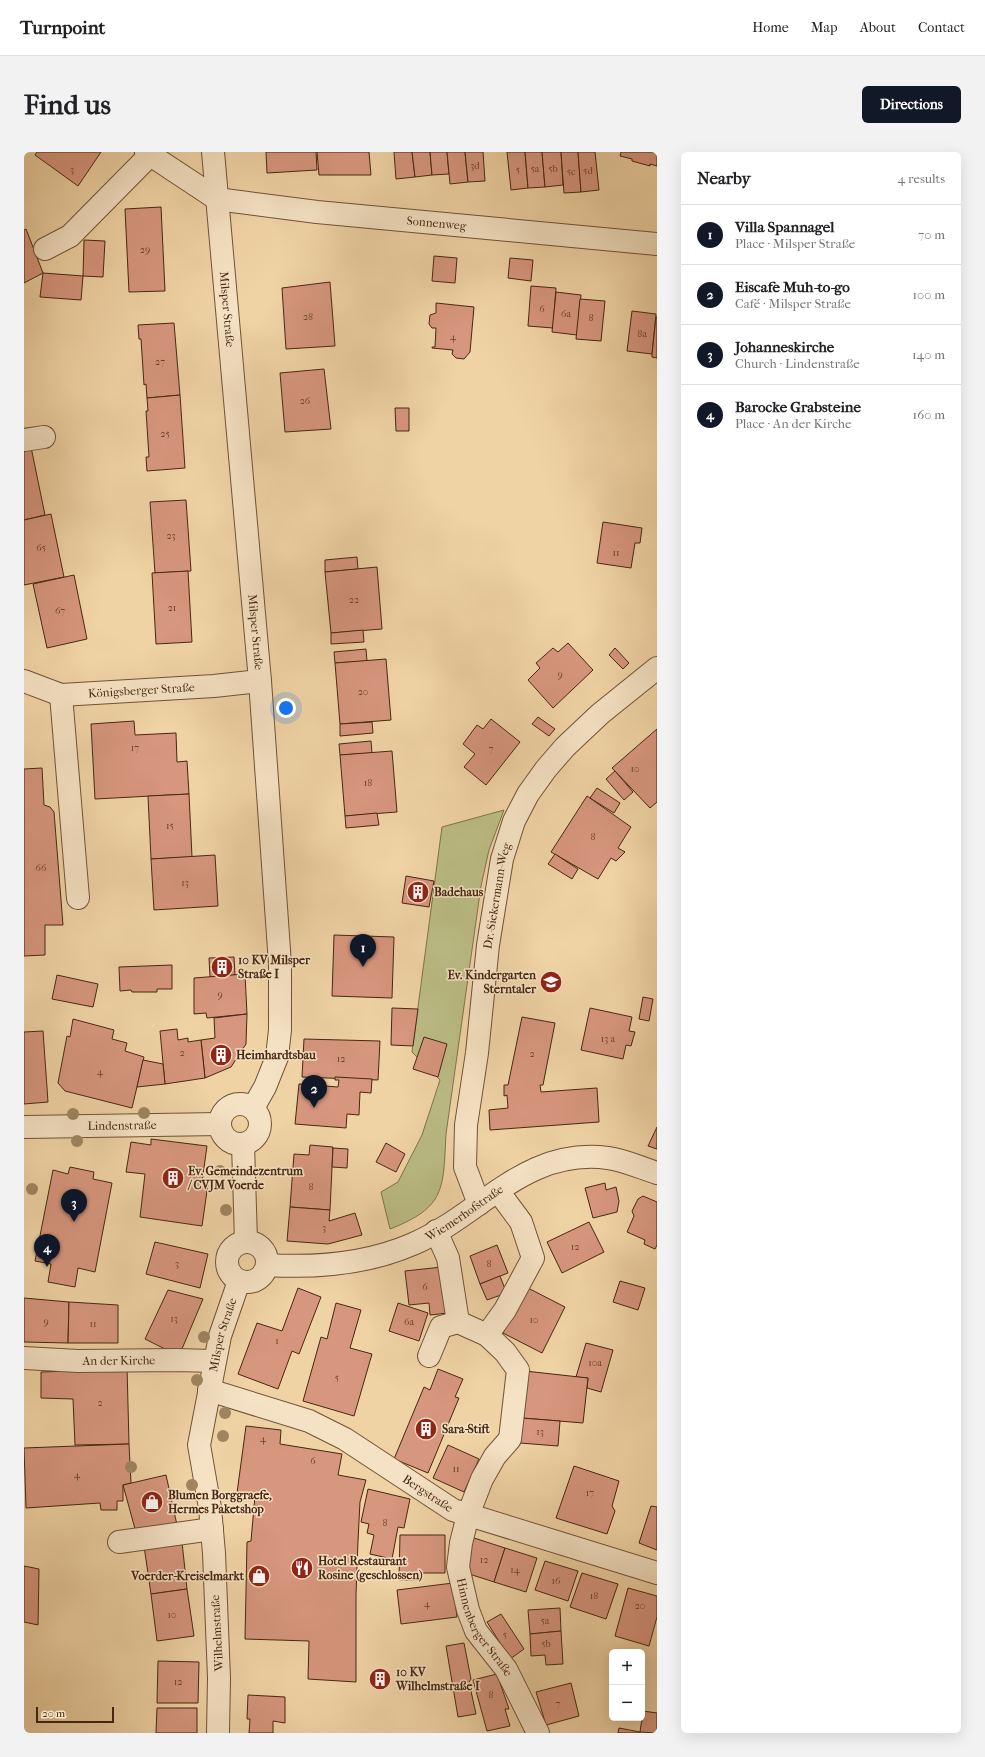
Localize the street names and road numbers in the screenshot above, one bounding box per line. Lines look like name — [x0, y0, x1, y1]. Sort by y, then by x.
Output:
street label: Sonnenweg — [406, 213, 467, 233]
street label: Milsper Straße — [217, 271, 237, 348]
street label: Milsper Straße — [245, 594, 266, 671]
street label: Königsberger Straße — [88, 680, 195, 700]
street label: Dr.-Siekermann-Weg — [480, 840, 514, 950]
street label: Lindenstraße — [87, 1118, 157, 1133]
street label: Wiemerhofstraße — [422, 1182, 506, 1244]
street label: Milsper Straße — [206, 1296, 240, 1373]
street label: An der Kirche — [81, 1353, 155, 1368]
street label: Bergstraße — [400, 1472, 456, 1515]
street label: Hinnenberger Straße — [454, 1576, 515, 1679]
street label: Wilhelmstraße — [208, 1594, 226, 1672]

